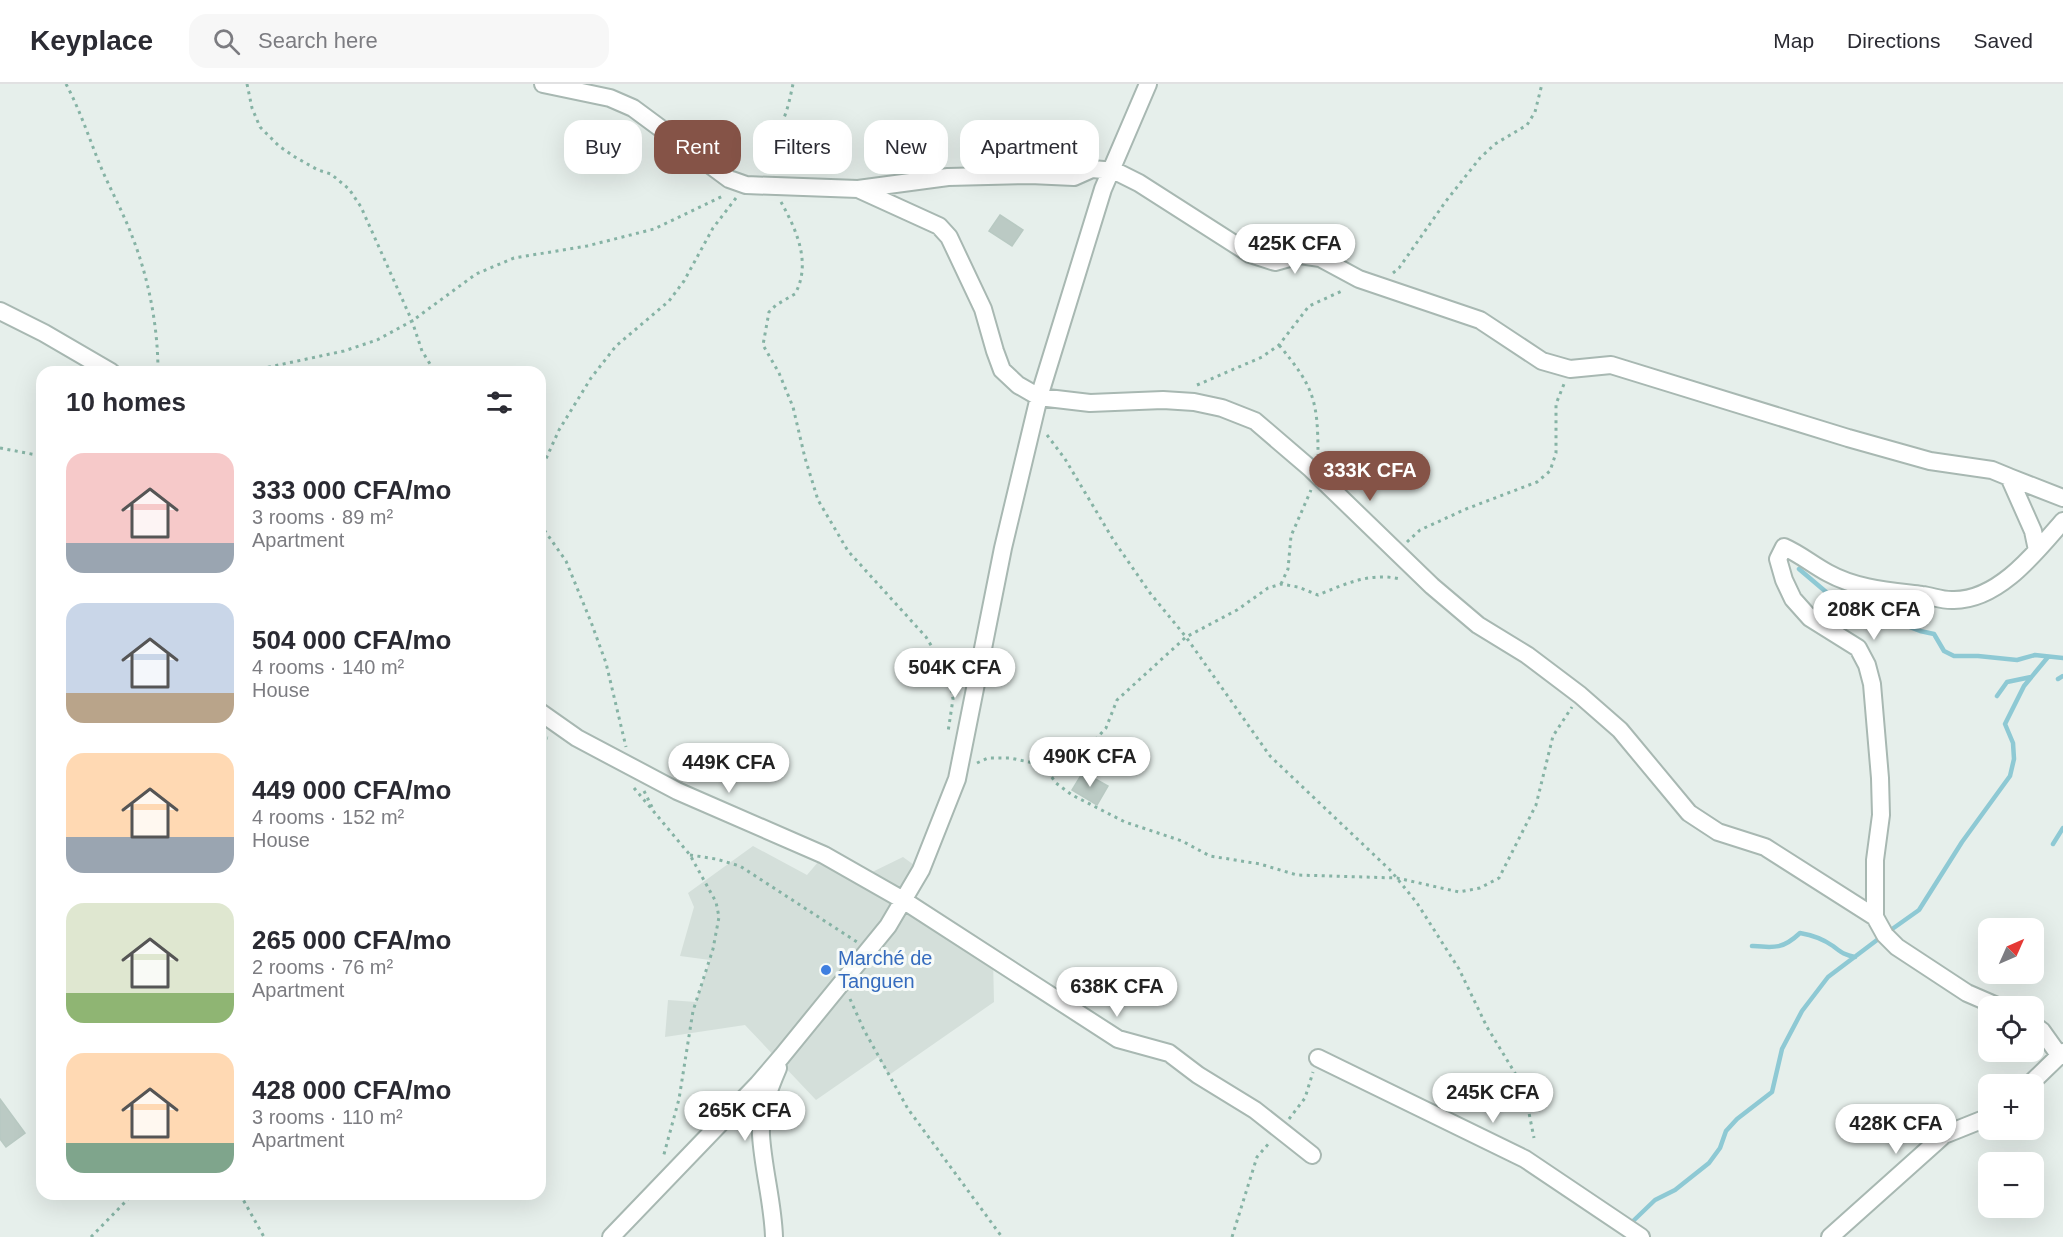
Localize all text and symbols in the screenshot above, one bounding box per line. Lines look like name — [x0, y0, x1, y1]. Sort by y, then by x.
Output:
search box — [189, 14, 609, 68]
text: Keyplace — [30, 25, 153, 56]
icon: search — [210, 25, 243, 58]
text: Search here — [258, 28, 378, 53]
text: Map — [1773, 29, 1814, 52]
text: Directions — [1847, 29, 1940, 52]
text: Saved — [1973, 29, 2033, 52]
chip: Buy — [564, 120, 642, 174]
chip: Rent — [654, 120, 741, 174]
chip: Filters — [753, 120, 852, 174]
chip: New — [864, 120, 948, 174]
chip: Apartment — [960, 120, 1099, 174]
pin: 425K CFA — [1233, 224, 1357, 275]
text: 425K CFA — [1248, 232, 1342, 254]
icon: filters — [483, 386, 516, 419]
text: 10 homes — [66, 387, 186, 417]
pin: 333K CFA — [1308, 451, 1432, 502]
text: 333K CFA — [1323, 459, 1417, 481]
text: 333 000 CFA/mo — [252, 475, 451, 505]
icon: home — [114, 477, 186, 549]
text: 3 rooms · 89 m² — [252, 506, 393, 528]
text: Apartment — [252, 529, 344, 551]
pin: 208K CFA — [1812, 590, 1936, 641]
text: 208K CFA — [1827, 598, 1921, 620]
text: 504 000 CFA/mo — [252, 625, 451, 655]
icon: home — [114, 627, 186, 699]
pin: 504K CFA — [893, 648, 1017, 699]
text: 4 rooms · 140 m² — [252, 656, 404, 678]
text: 504K CFA — [908, 656, 1002, 678]
text: House — [252, 679, 310, 701]
pin: 490K CFA — [1028, 737, 1152, 788]
pin: 449K CFA — [667, 743, 791, 794]
text: 490K CFA — [1043, 745, 1137, 767]
text: 449K CFA — [682, 751, 776, 773]
text: 449 000 CFA/mo — [252, 775, 451, 805]
icon: home — [114, 777, 186, 849]
text: 4 rooms · 152 m² — [252, 806, 404, 828]
text: House — [252, 829, 310, 851]
north arrow — [1978, 918, 2044, 984]
map controls — [1978, 918, 2044, 1218]
text: 265 000 CFA/mo — [252, 925, 451, 955]
icon: home — [114, 927, 186, 999]
place label: Marché de Tanguen — [838, 947, 933, 992]
text: 2 rooms · 76 m² — [252, 956, 393, 978]
marker: Marché de Tanguen — [819, 963, 833, 977]
pin: 638K CFA — [1055, 967, 1179, 1018]
text: 638K CFA — [1070, 975, 1164, 997]
text: Apartment — [252, 979, 344, 1001]
button: locate — [1978, 996, 2044, 1062]
pin: 245K CFA — [1431, 1073, 1555, 1124]
button: + — [1978, 1074, 2044, 1140]
text: 428 000 CFA/mo — [252, 1075, 451, 1105]
icon: home — [114, 1077, 186, 1149]
text: 245K CFA — [1446, 1081, 1540, 1103]
pin: 265K CFA — [683, 1091, 807, 1142]
text: 265K CFA — [698, 1099, 792, 1121]
pin: 428K CFA — [1834, 1104, 1958, 1155]
text: 3 rooms · 110 m² — [252, 1106, 403, 1128]
text: 428K CFA — [1849, 1112, 1943, 1134]
text: Apartment — [252, 1129, 344, 1151]
button: − — [1978, 1152, 2044, 1218]

